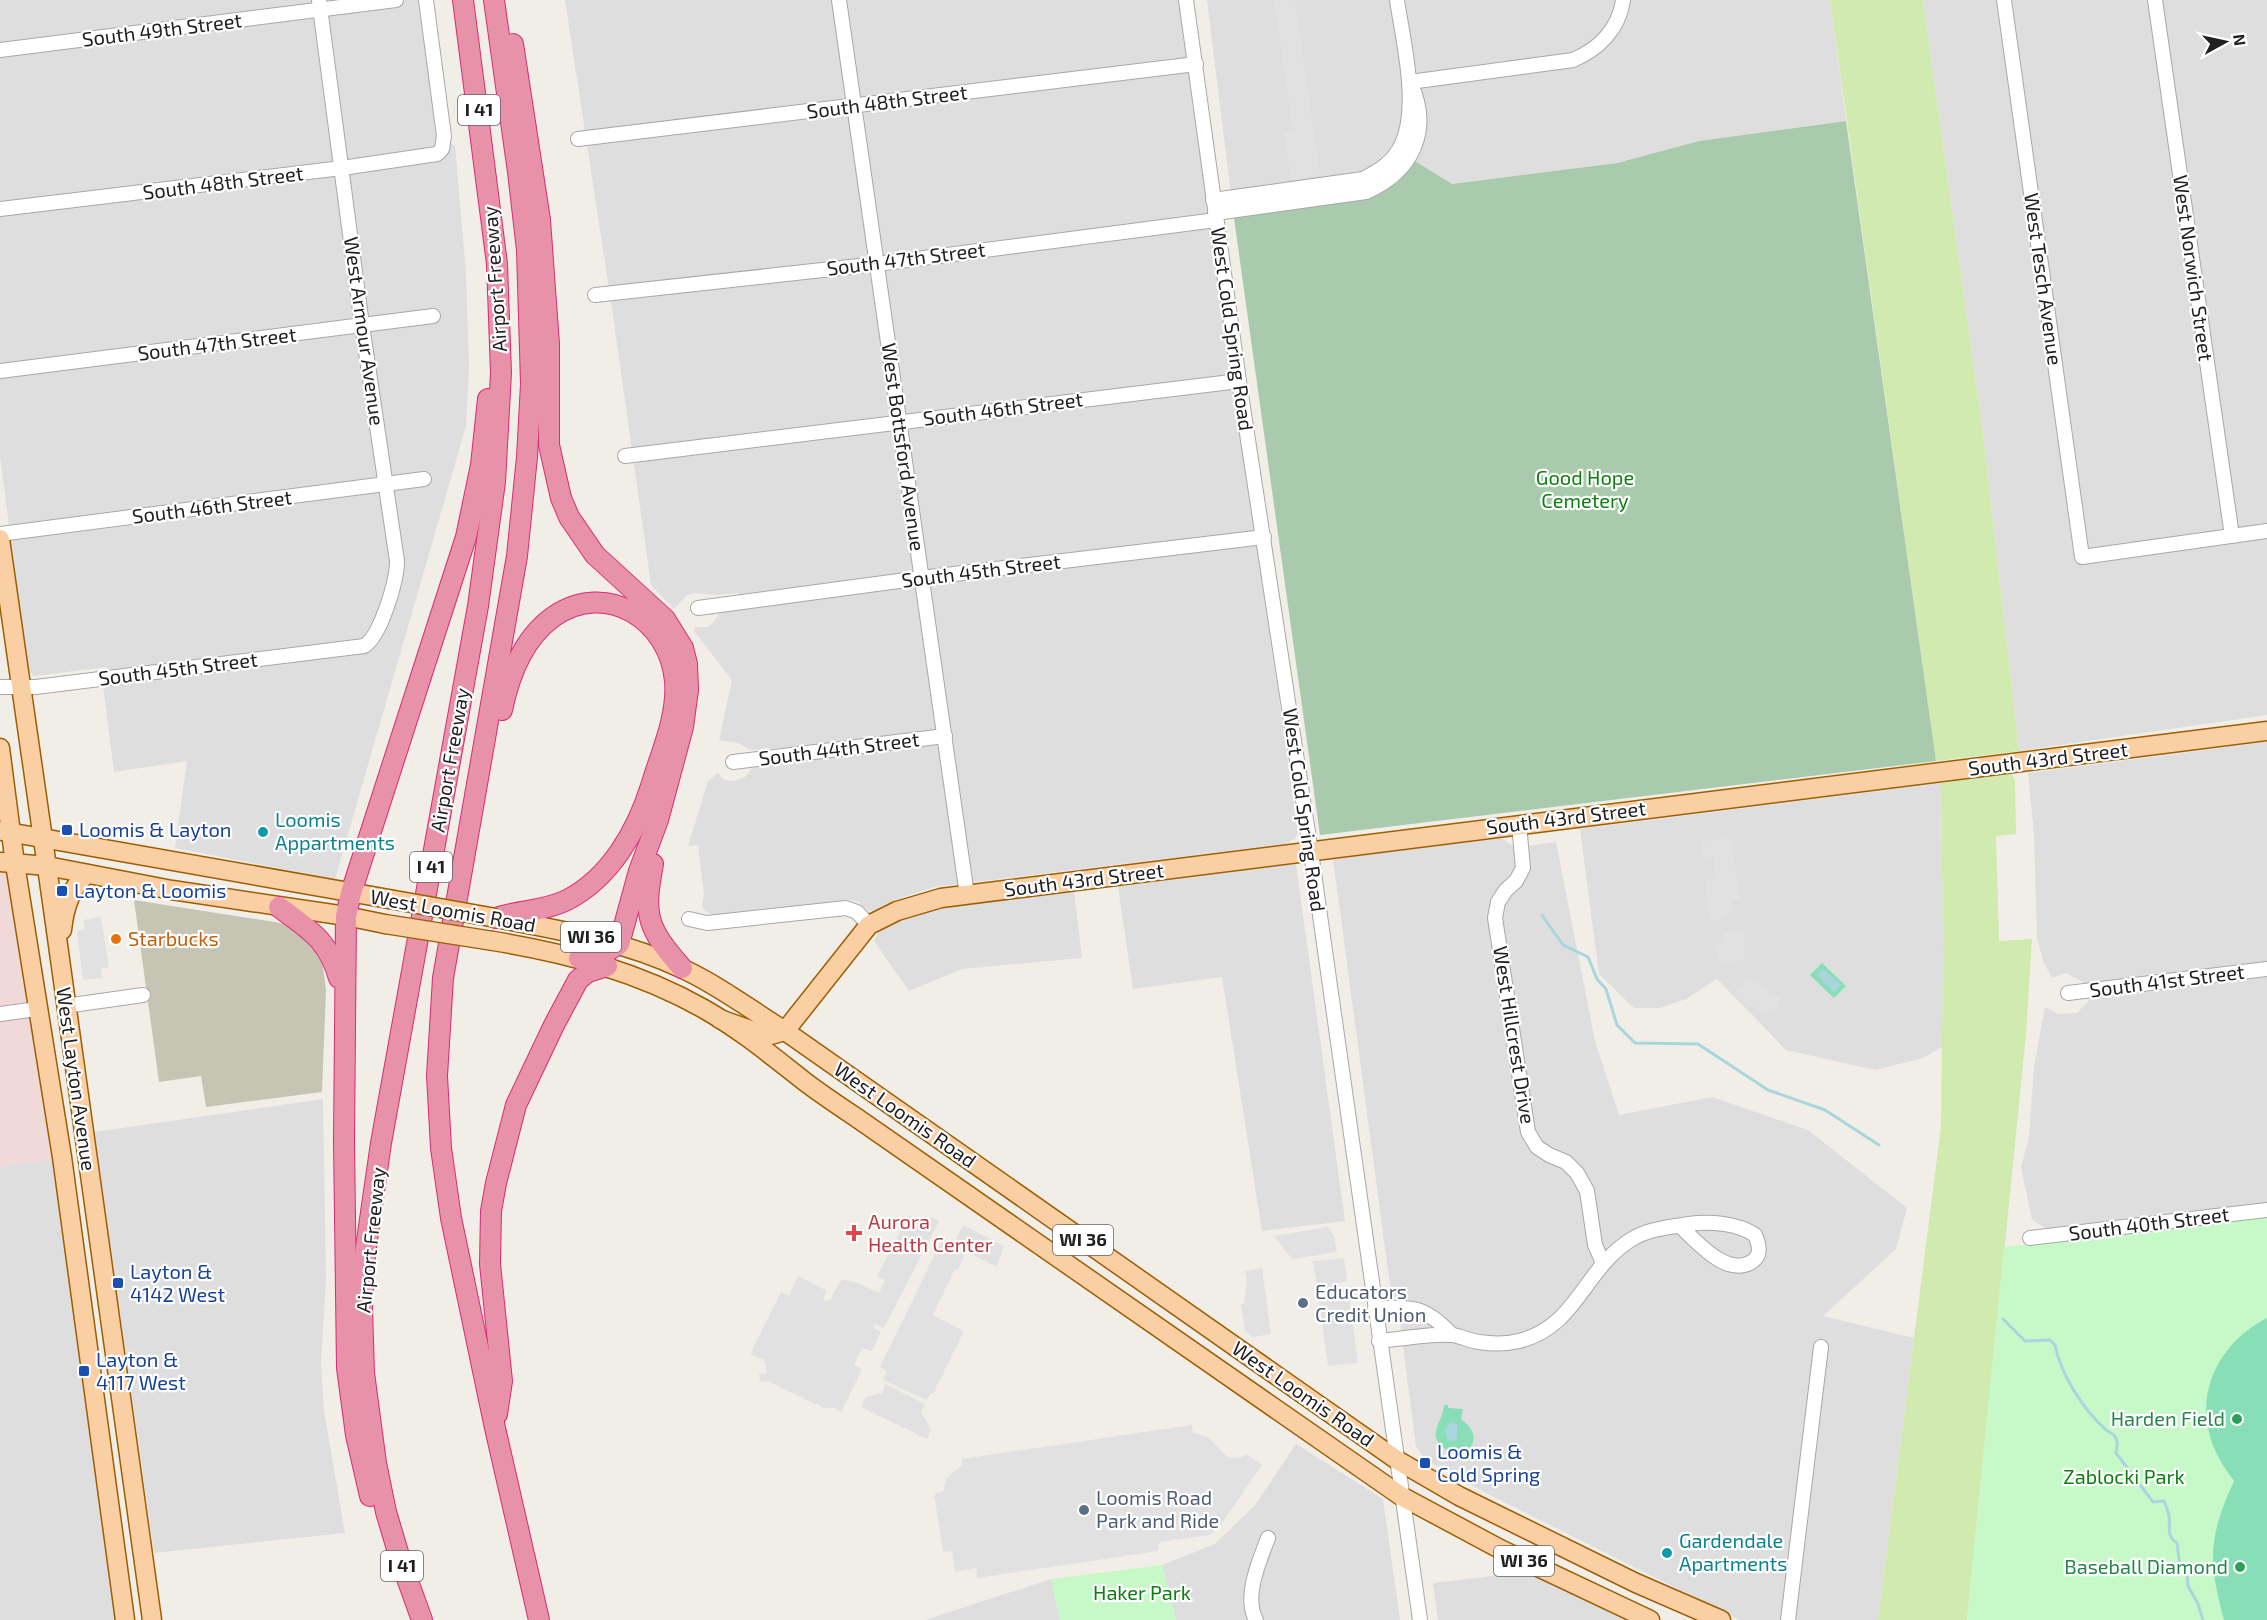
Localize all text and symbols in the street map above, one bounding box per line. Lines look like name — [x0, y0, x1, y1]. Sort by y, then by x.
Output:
street label: South 49th Street — [81, 7, 243, 51]
north arrow — [2195, 12, 2255, 72]
text: N — [2230, 33, 2251, 47]
street label: South 48th Street — [805, 79, 969, 123]
road number: I 41 — [458, 95, 500, 125]
street label: South 48th Street — [141, 160, 305, 204]
street label: West Norwich Street — [2169, 173, 2219, 363]
street label: West Tesch Avenue — [2020, 191, 2068, 367]
street label: Airport Freeway — [477, 205, 511, 353]
street label: West Cold Spring Road — [1207, 226, 1259, 432]
street label: West Armour Avenue — [340, 235, 390, 427]
street label: South 47th Street — [825, 236, 987, 280]
street label: South 47th Street — [136, 321, 298, 365]
street label: West Bottsford Avenue — [878, 341, 930, 552]
street label: South 46th Street — [922, 386, 1084, 430]
park label: Good Hope Cemetery — [1536, 465, 1634, 512]
street label: South 46th Street — [131, 484, 293, 528]
street label: South 45th Street — [900, 548, 1062, 592]
street label: South 45th Street — [97, 646, 259, 690]
street label: Airport Freeway — [425, 685, 474, 834]
street label: West Cold Spring Road — [1279, 707, 1331, 913]
street label: South 44th Street — [757, 726, 921, 770]
street label: South 43rd Street — [1967, 736, 2129, 780]
street label: South 43rd Street — [1485, 795, 1647, 839]
place label: Loomis Appartments — [275, 807, 395, 854]
place label: Loomis & Layton — [79, 817, 231, 841]
marker: Loomis & Layton — [60, 823, 74, 837]
marker: Loomis Appartments — [256, 825, 270, 839]
road number: I 41 — [410, 852, 452, 882]
street label: South 43rd Street — [1003, 857, 1165, 901]
place label: Layton & Loomis — [74, 878, 226, 902]
marker: Layton & Loomis — [55, 884, 69, 898]
street label: West Loomis Road — [369, 884, 538, 936]
road number: WI 36 — [561, 922, 621, 952]
place label: Starbucks — [128, 926, 219, 950]
marker: Starbucks — [109, 932, 123, 946]
street label: West Hillcrest Drive — [1489, 944, 1541, 1126]
street label: South 41st Street — [2088, 959, 2246, 1001]
street label: West Layton Avenue — [52, 986, 102, 1172]
street label: West Loomis Road — [830, 1056, 981, 1172]
street label: Airport Freeway — [350, 1166, 390, 1314]
street label: South 40th Street — [2067, 1201, 2231, 1245]
place label: Aurora Health Center — [868, 1209, 993, 1256]
marker: Aurora Health Center — [845, 1224, 863, 1242]
road number: WI 36 — [1053, 1225, 1113, 1255]
place label: Layton & 4142 West — [130, 1259, 225, 1306]
marker: Layton & 4142 West — [111, 1276, 125, 1290]
place label: Educators Credit Union — [1315, 1279, 1426, 1326]
marker: Educators Credit Union — [1296, 1296, 1310, 1310]
street label: West Loomis Road — [1228, 1335, 1379, 1451]
place label: Layton & 4117 West — [96, 1347, 186, 1394]
marker: Layton & 4117 West — [77, 1364, 91, 1378]
place label: Harden Field — [2111, 1406, 2225, 1430]
marker: Harden Field — [2230, 1412, 2244, 1426]
place label: Loomis & Cold Spring — [1437, 1439, 1540, 1486]
marker: Loomis & Cold Spring — [1418, 1456, 1432, 1470]
park label: Zablocki Park — [2063, 1464, 2185, 1488]
place label: Loomis Road Park and Ride — [1096, 1485, 1219, 1532]
marker: Loomis Road Park and Ride — [1077, 1503, 1091, 1517]
place label: Gardendale Apartments — [1679, 1528, 1787, 1575]
road number: WI 36 — [1494, 1546, 1554, 1576]
marker: Gardendale Apartments — [1660, 1546, 1674, 1560]
road number: I 41 — [381, 1551, 423, 1581]
place label: Baseball Diamond — [2064, 1554, 2228, 1578]
marker: Baseball Diamond — [2233, 1560, 2247, 1574]
park label: Haker Park — [1093, 1580, 1191, 1604]

